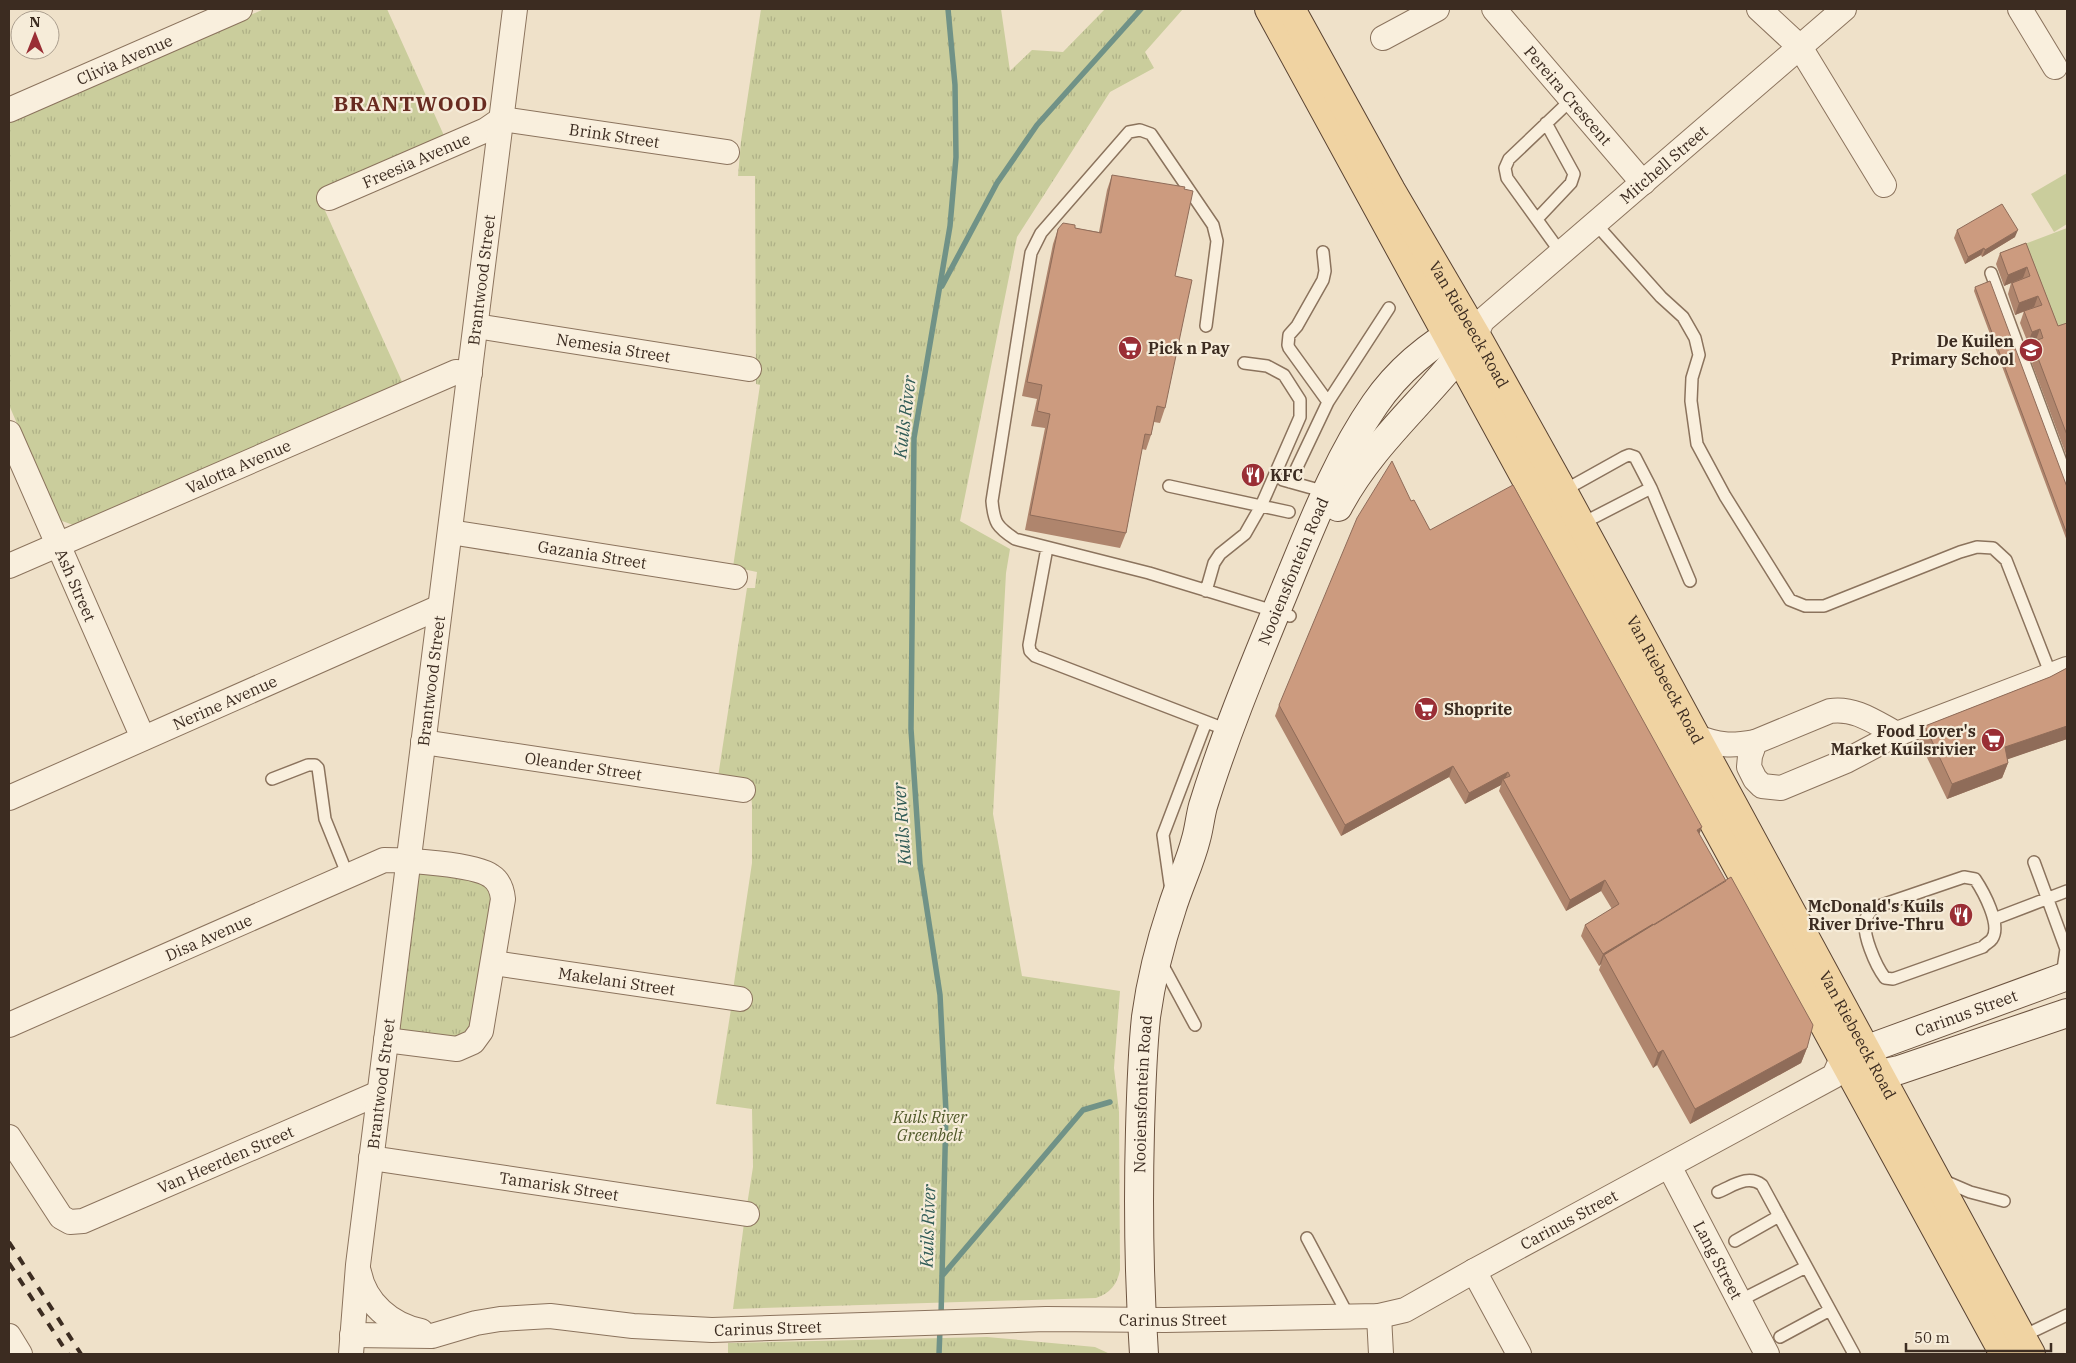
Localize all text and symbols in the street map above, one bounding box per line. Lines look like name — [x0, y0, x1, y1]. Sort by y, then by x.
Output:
north arrow — [10, 10, 60, 60]
text: N — [29, 13, 41, 31]
street label: Clivia Avenue — [73, 30, 175, 89]
street label: Pereira Crescent — [1520, 42, 1617, 150]
district label: BRANTWOOD — [334, 89, 488, 117]
street label: Brink Street — [568, 119, 661, 152]
street label: Mitchell Street — [1616, 121, 1712, 208]
street label: Freesia Avenue — [359, 128, 473, 192]
street label: Brantwood Street — [463, 213, 499, 346]
street label: Van Riebeeck Road — [1425, 257, 1513, 391]
street label: Nemesia Street — [555, 329, 672, 367]
place label: De Kuilen Primary School — [1891, 331, 2014, 369]
supermarket icon: Pick n Pay — [1117, 335, 1143, 361]
school or university icon: De Kuilen Primary School — [2018, 337, 2044, 363]
place label: Pick n Pay — [1148, 338, 1230, 358]
water label: Kuils River — [888, 373, 921, 461]
street label: Valotta Avenue — [183, 435, 294, 498]
restaurant icon: KFC — [1240, 462, 1266, 488]
place label: KFC — [1270, 465, 1303, 485]
street label: Nooiensfontein Road — [1253, 494, 1333, 648]
street label: Gazania Street — [536, 536, 649, 573]
street label: Ash Street — [51, 545, 101, 625]
street label: Van Riebeeck Road — [1622, 612, 1708, 747]
street label: Brantwood Street — [413, 614, 449, 747]
street label: Nerine Avenue — [170, 671, 280, 734]
supermarket icon: Shoprite — [1413, 696, 1439, 722]
place label: Shoprite — [1444, 699, 1512, 719]
place label: Food Lover's Market Kuilsrivier — [1831, 721, 1976, 759]
supermarket icon: Food Lover's Market Kuilsrivier — [1980, 727, 2006, 753]
street label: Oleander Street — [523, 747, 643, 785]
water label: Kuils River — [887, 781, 916, 867]
place label: McDonald's Kuils River Drive-Thru — [1808, 896, 1944, 934]
restaurant icon: McDonald's Kuils River Drive-Thru — [1948, 902, 1974, 928]
street label: Disa Avenue — [162, 909, 255, 965]
street label: Makelani Street — [557, 963, 677, 999]
street label: Van Riebeeck Road — [1815, 967, 1901, 1103]
street label: Carinus Street — [1912, 985, 2020, 1041]
street label: Nooiensfontein Road — [1129, 1014, 1156, 1173]
street label: Brantwood Street — [363, 1017, 399, 1150]
park label: Kuils River Greenbelt — [892, 1107, 968, 1145]
street label: Van Heerden Street — [154, 1121, 297, 1198]
street label: Tamarisk Street — [498, 1167, 620, 1205]
water label: Kuils River — [915, 1183, 940, 1269]
street label: Carinus Street — [1517, 1185, 1621, 1254]
street label: Lang Street — [1689, 1217, 1747, 1303]
street label: Carinus Street — [1119, 1309, 1227, 1330]
street label: Carinus Street — [714, 1316, 822, 1340]
scale bar — [1906, 1320, 2051, 1352]
text: 50 m — [1914, 1328, 1950, 1347]

